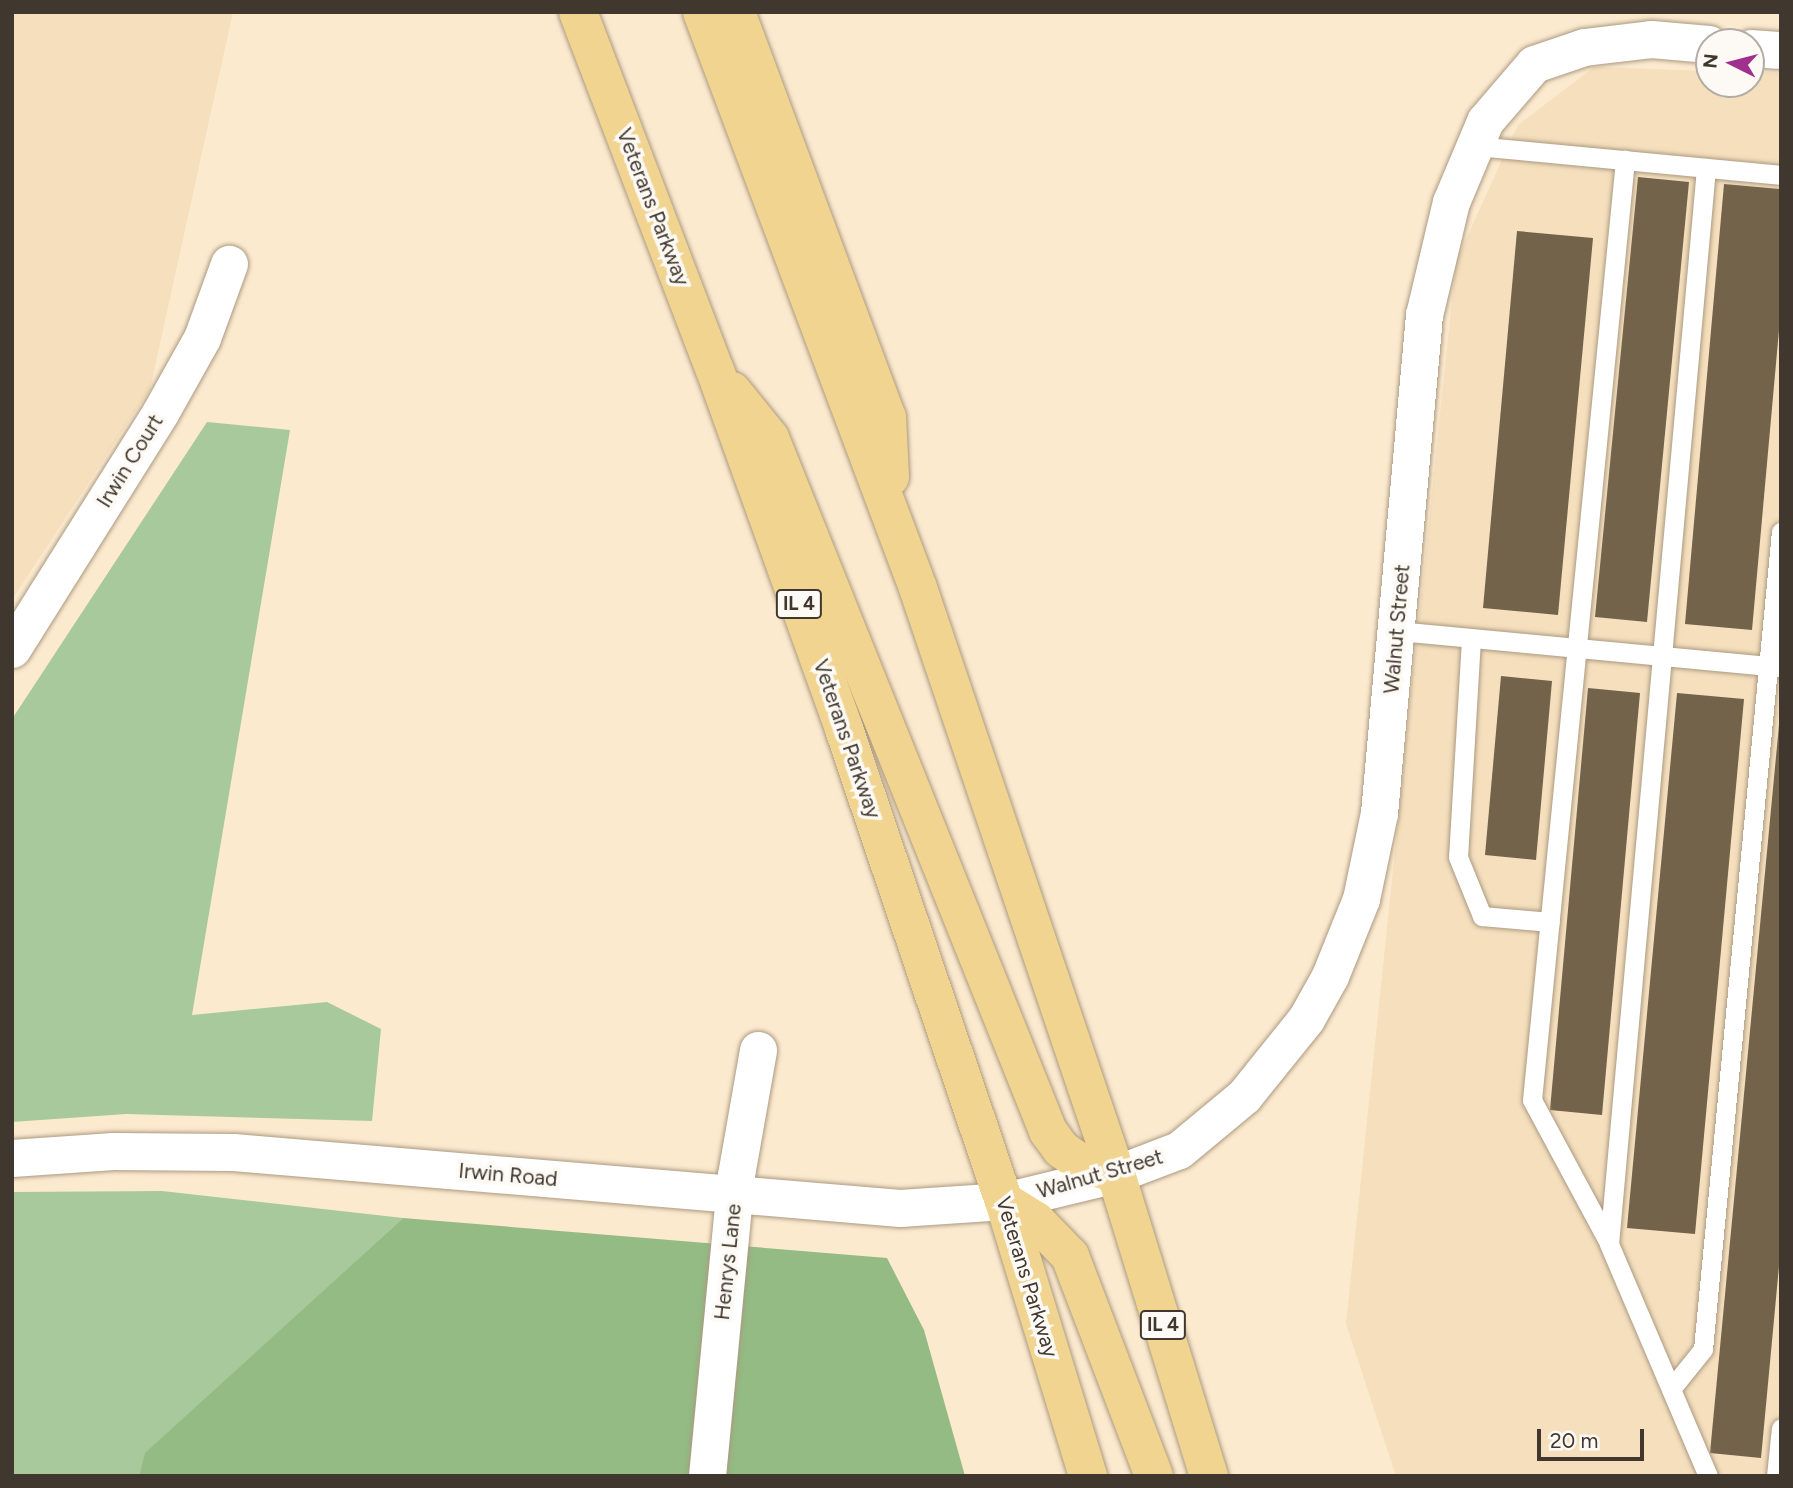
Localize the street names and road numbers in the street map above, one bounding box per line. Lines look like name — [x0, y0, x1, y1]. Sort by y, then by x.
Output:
street label: Veterans Parkway — [611, 125, 695, 289]
street label: Irwin Court — [91, 410, 169, 512]
street label: Walnut Street — [1379, 563, 1415, 695]
road number: IL 4 — [774, 589, 824, 620]
street label: Veterans Parkway — [808, 656, 886, 822]
street label: Walnut Street — [1034, 1144, 1166, 1204]
street label: Irwin Road — [457, 1158, 559, 1192]
street label: Veterans Parkway — [991, 1194, 1063, 1360]
street label: Henrys Lane — [709, 1203, 747, 1321]
road number: IL 4 — [1138, 1310, 1188, 1340]

